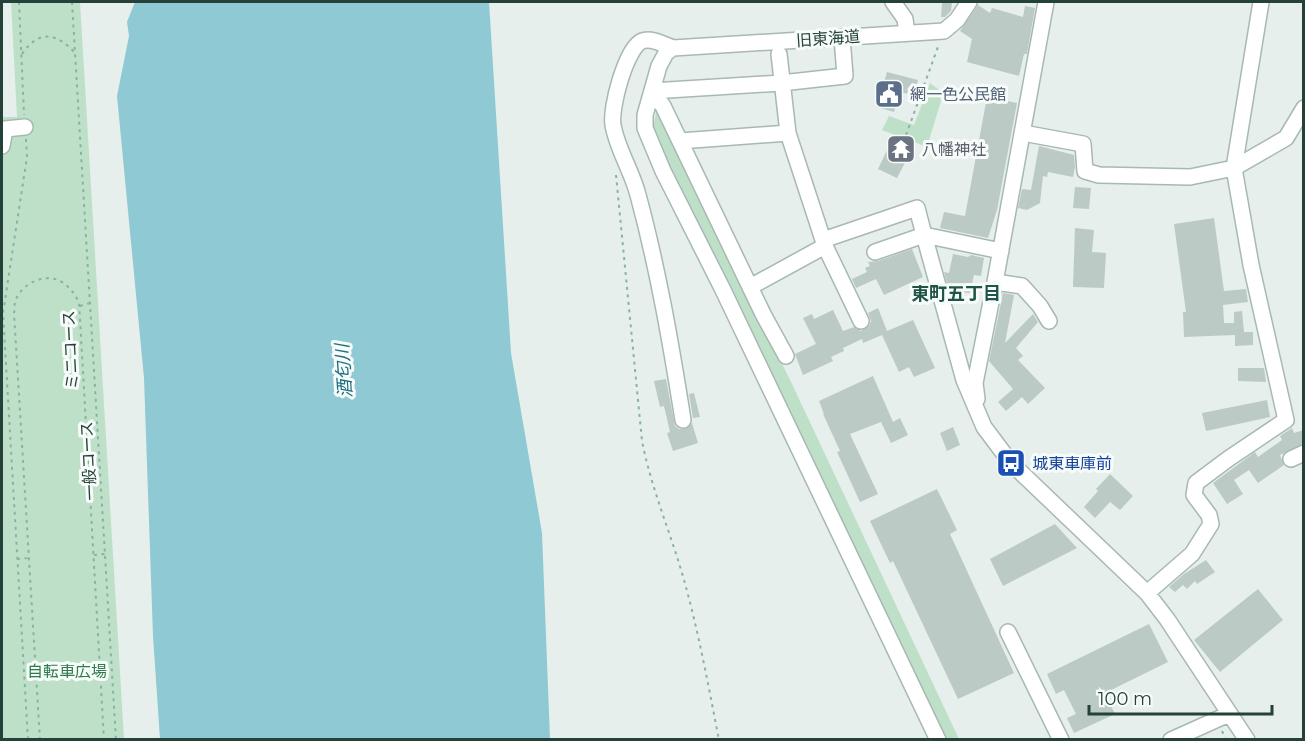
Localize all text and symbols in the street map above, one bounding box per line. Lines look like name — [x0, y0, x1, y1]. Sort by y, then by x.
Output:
street label: 旧東海道 — [795, 27, 861, 50]
public building icon: 網一色公民館 — [873, 78, 905, 110]
place label: 網一色公民館 — [910, 85, 1006, 104]
temple icon: 八幡神社 — [885, 133, 917, 165]
place label: 八幡神社 — [922, 140, 986, 159]
district label: 東町五丁目 — [911, 283, 1001, 305]
street label: ミニコース — [59, 310, 82, 390]
water label: 酒匂川 — [331, 341, 357, 399]
street label: 一般コース — [77, 421, 100, 501]
bus stop icon: 城東車庫前 — [995, 447, 1027, 479]
place label: 城東車庫前 — [1032, 454, 1112, 473]
park label: 自転車広場 — [27, 662, 107, 681]
scale bar — [1089, 678, 1272, 716]
text: 100 m — [1098, 688, 1152, 710]

